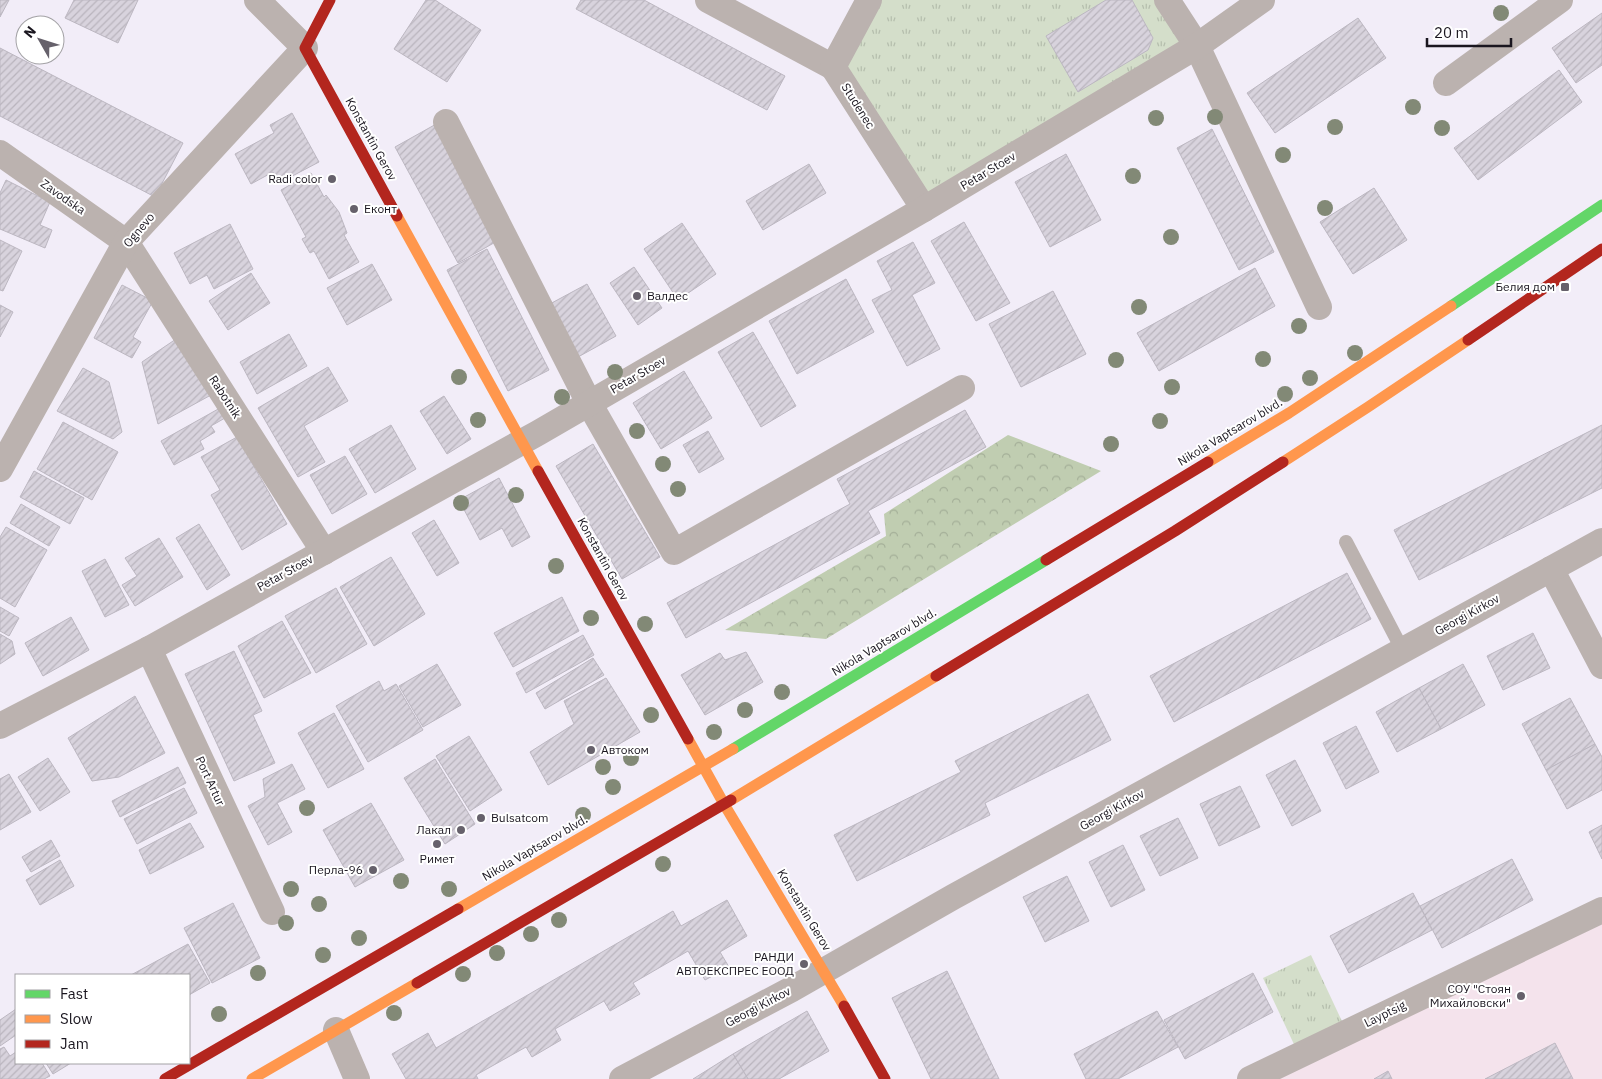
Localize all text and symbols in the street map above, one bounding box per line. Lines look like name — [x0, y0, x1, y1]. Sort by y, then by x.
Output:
north arrow — [15, 15, 65, 65]
scale bar — [1427, 15, 1511, 47]
text: N — [20, 22, 40, 41]
text: 20 m — [1434, 23, 1469, 42]
street label: Studenec — [839, 80, 878, 131]
street label: Konstantin Gerov — [342, 95, 401, 183]
street label: Petar Stoev — [957, 148, 1018, 193]
place label: Radi color — [268, 171, 323, 186]
marker: Radi color — [326, 173, 338, 185]
street label: Zavodska — [38, 176, 89, 218]
place label: Еконт — [364, 201, 397, 216]
marker: Еконт — [348, 203, 360, 215]
street label: Ognevo — [120, 209, 158, 250]
place label: Белия дом — [1495, 279, 1555, 294]
marker: Белия дом — [1559, 281, 1571, 293]
place label: Валдес — [647, 288, 688, 303]
marker: Валдес — [631, 290, 643, 302]
street label: Petar Stoev — [607, 353, 668, 396]
street label: Rabotnik — [206, 373, 245, 422]
street label: Nikola Vaptsarov blvd. — [1175, 394, 1285, 469]
street label: Konstantin Gerov — [574, 515, 633, 603]
street label: Petar Stoev — [254, 551, 315, 594]
street label: Georgi Kirkov — [1432, 591, 1502, 638]
street label: Nikola Vaptsarov blvd. — [829, 604, 939, 679]
place label: Автоком — [601, 742, 649, 757]
marker: Автоком — [585, 744, 597, 756]
street label: Port Artur — [192, 754, 229, 808]
street label: Georgi Kirkov — [1077, 786, 1147, 833]
place label: Bulsatcom — [491, 810, 549, 825]
street label: Nikola Vaptsarov blvd. — [479, 811, 590, 884]
marker: Bulsatcom — [475, 812, 487, 824]
place label: Лакал — [417, 822, 451, 837]
marker: Лакал — [455, 824, 467, 836]
marker: Римет — [431, 838, 443, 850]
place label: Римет — [420, 851, 455, 866]
place label: Перла-96 — [309, 862, 363, 877]
marker: Перла-96 — [367, 864, 379, 876]
street label: Konstantin Gerov — [774, 866, 835, 953]
place label: РАНДИ АВТОЕКСПРЕС ЕООД — [676, 949, 794, 978]
marker: РАНДИ АВТОЕКСПРЕС ЕООД — [798, 958, 810, 970]
legend — [15, 974, 190, 1064]
place label: СОУ "Стоян Михайловски" — [1430, 981, 1511, 1010]
street label: Georgi Kirkov — [723, 983, 793, 1030]
text: Fast — [60, 984, 88, 1003]
marker: СОУ "Стоян Михайловски" — [1515, 990, 1527, 1002]
street label: Layptsig — [1361, 997, 1409, 1030]
text: Slow — [60, 1009, 93, 1028]
text: Jam — [60, 1034, 89, 1053]

